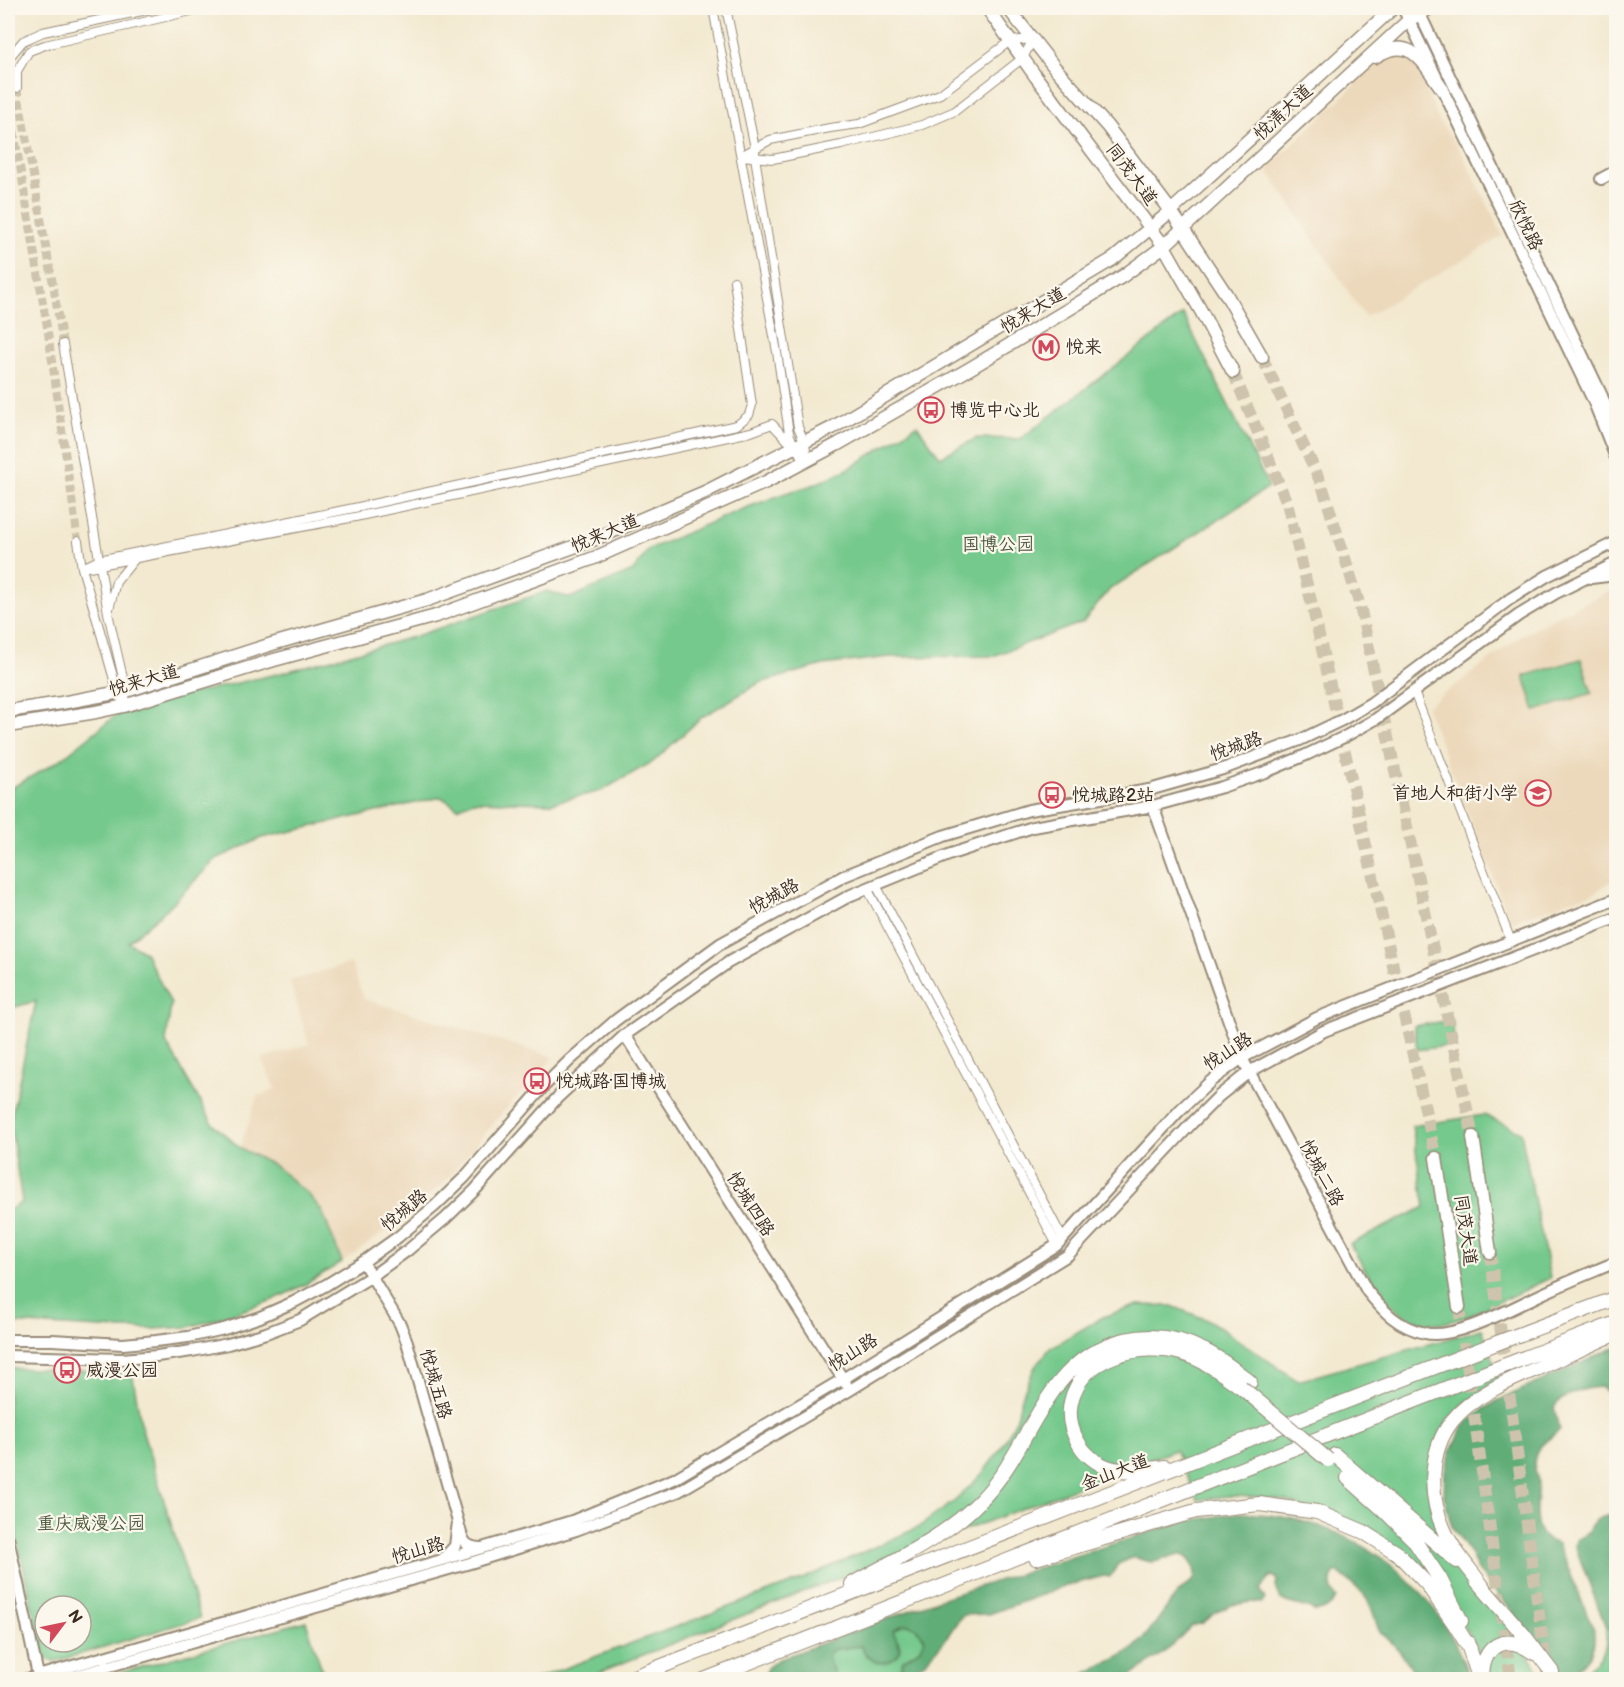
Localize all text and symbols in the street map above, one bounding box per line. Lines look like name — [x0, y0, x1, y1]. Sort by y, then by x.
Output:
street label: 悦清大道 — [1250, 80, 1317, 145]
street label: 同茂大道 — [1102, 139, 1162, 209]
street label: 欣悦路 — [1504, 196, 1547, 254]
street label: 悦来大道 — [997, 283, 1070, 338]
metro station icon: 悦来 — [1031, 332, 1061, 362]
place label: 悦来 — [1066, 337, 1102, 358]
bus stop icon: 博览中心北 — [916, 395, 946, 425]
place label: 博览中心北 — [950, 400, 1040, 421]
street label: 悦来大道 — [568, 510, 642, 557]
park label: 国博公园 — [962, 534, 1034, 555]
street label: 悦来大道 — [107, 660, 182, 700]
street label: 悦城路 — [1207, 728, 1265, 765]
school or university icon: 首地人和街小学 — [1523, 778, 1553, 808]
bus stop icon: 悦城路2站 — [1037, 780, 1067, 810]
place label: 首地人和街小学 — [1392, 783, 1518, 804]
place label: 悦城路2站 — [1072, 785, 1155, 806]
street label: 悦城路 — [746, 874, 803, 919]
street label: 悦山路 — [1200, 1028, 1257, 1075]
bus stop icon: 悦城路·国博城 — [522, 1066, 552, 1096]
place label: 悦城路·国博城 — [556, 1071, 666, 1092]
street label: 悦城二路 — [1295, 1137, 1348, 1210]
street label: 悦城四路 — [723, 1168, 779, 1240]
street label: 悦城路 — [377, 1185, 432, 1236]
street label: 同茂大道 — [1450, 1193, 1481, 1267]
street label: 悦山路 — [825, 1329, 882, 1376]
street label: 悦城五路 — [416, 1347, 456, 1422]
bus stop icon: 威漫公园 — [52, 1355, 82, 1385]
place label: 威漫公园 — [86, 1360, 158, 1381]
street label: 金山大道 — [1078, 1450, 1153, 1495]
park label: 重庆威漫公园 — [37, 1513, 145, 1534]
street label: 悦山路 — [389, 1533, 447, 1568]
north arrow — [33, 1594, 93, 1654]
text: N — [63, 1607, 86, 1627]

